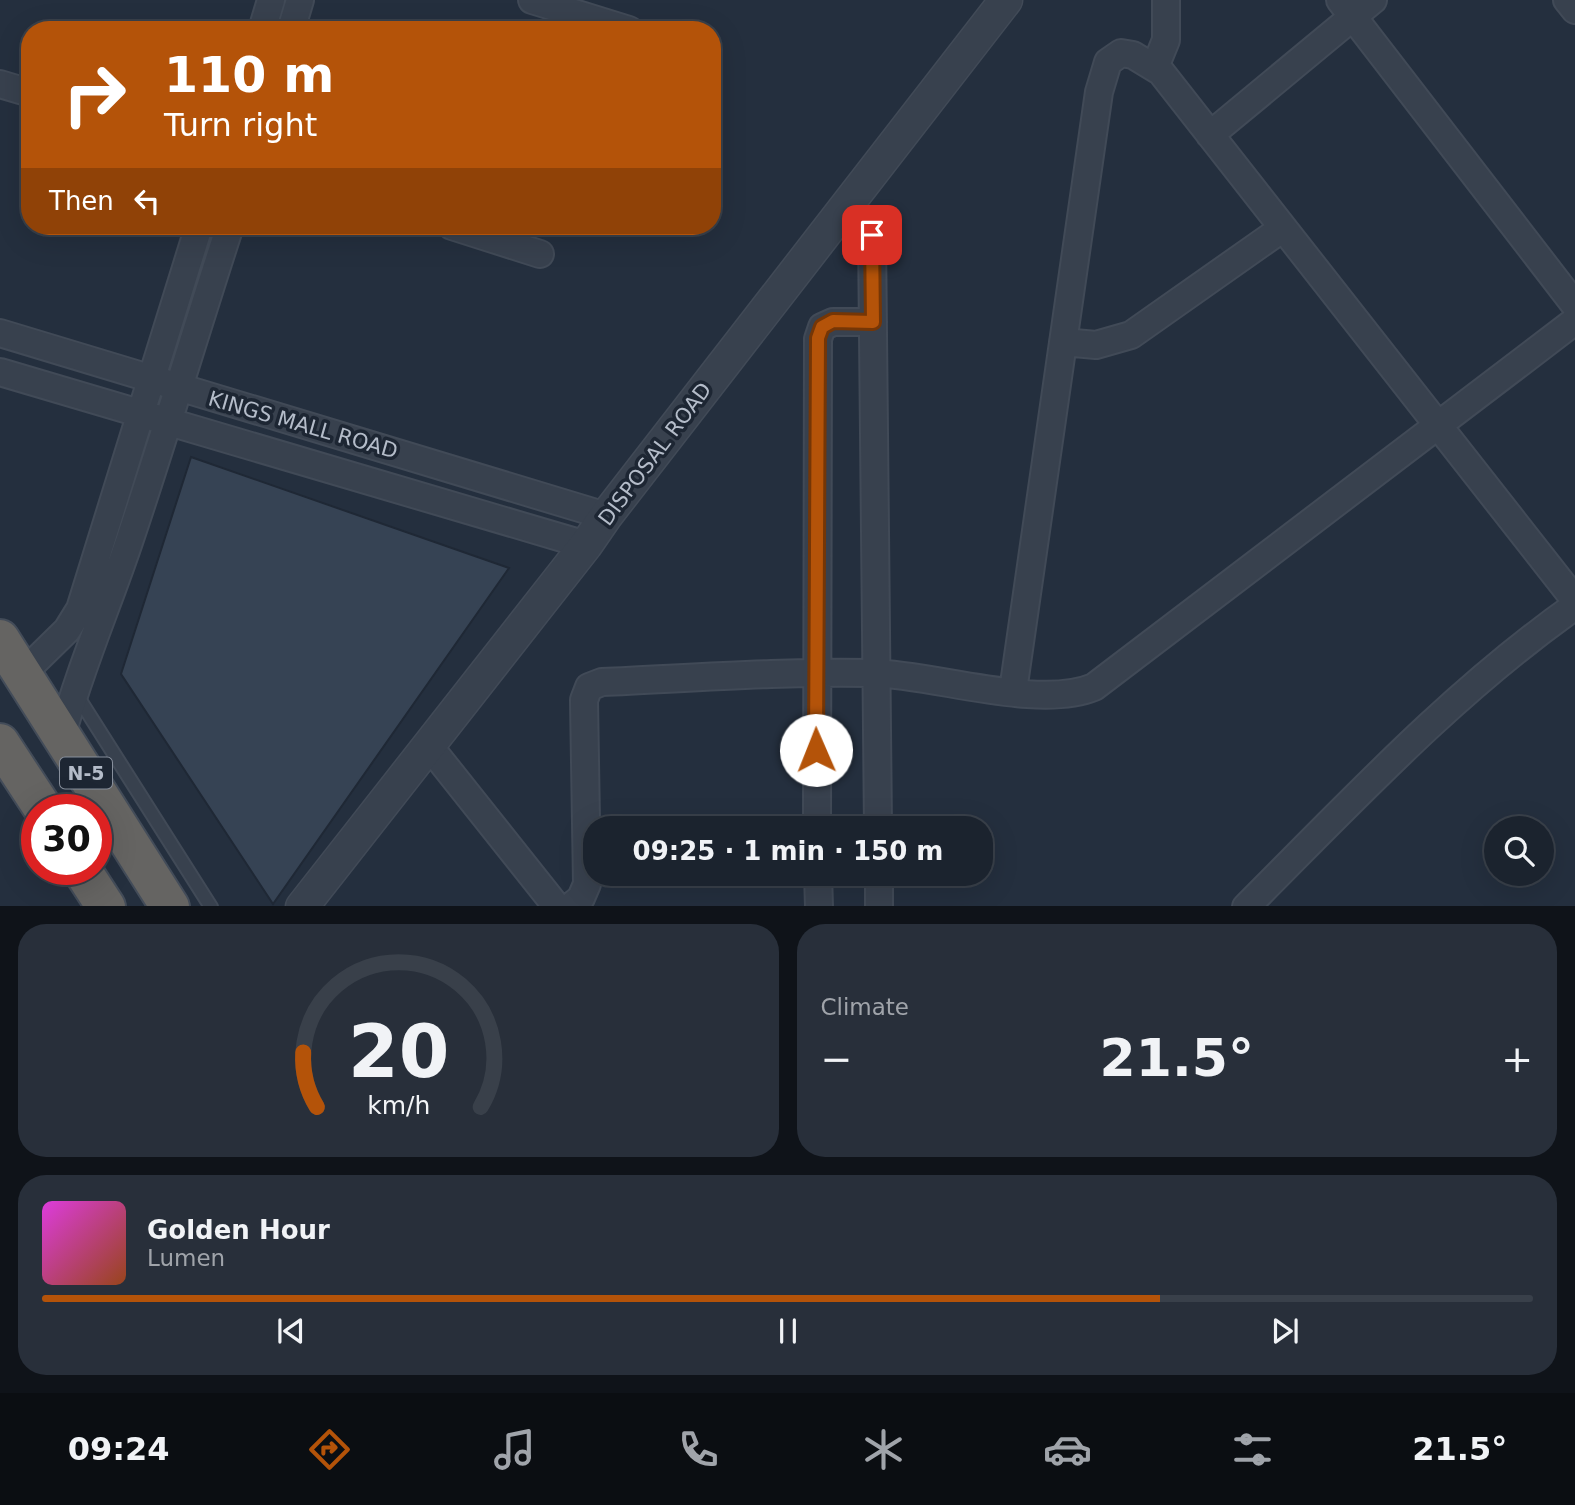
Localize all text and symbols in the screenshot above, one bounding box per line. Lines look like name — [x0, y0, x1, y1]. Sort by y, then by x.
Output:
text: 110 m — [164, 47, 334, 104]
icon: right — [49, 49, 140, 140]
text: Turn right — [164, 106, 317, 144]
icon: left — [128, 182, 166, 220]
text: Then — [49, 186, 114, 216]
pin — [842, 205, 902, 265]
icon: arrive — [853, 216, 891, 254]
street label: DISPOSAL ROAD — [593, 378, 717, 530]
street label: KINGS MALL ROAD — [206, 386, 400, 464]
position arrow — [779, 713, 853, 787]
road number: N-5 — [60, 758, 112, 788]
speed limit sign: 30 — [21, 794, 112, 885]
map controls — [1484, 816, 1554, 886]
button: search — [1484, 816, 1554, 886]
text: 09:25 · 1 min · 150 m — [633, 836, 943, 866]
text: Climate — [821, 994, 909, 1020]
text: 20 — [348, 1009, 449, 1094]
text: 21.5° — [1100, 1028, 1254, 1088]
text: − — [821, 1037, 852, 1081]
text: + — [1501, 1037, 1533, 1081]
text: km/h — [367, 1090, 430, 1119]
text: Golden Hour — [147, 1215, 330, 1245]
text: Lumen — [147, 1245, 225, 1271]
icon: previous — [272, 1312, 310, 1350]
icon: pause — [769, 1312, 807, 1350]
icon: next — [1266, 1312, 1304, 1350]
icon: directions — [305, 1425, 354, 1474]
icon: music — [490, 1425, 539, 1474]
icon: phone — [674, 1425, 723, 1474]
icon: climate — [859, 1425, 908, 1474]
icon: car — [1043, 1425, 1092, 1474]
icon: filters — [1228, 1425, 1277, 1474]
text: 09:24 — [68, 1430, 170, 1468]
text: 21.5° — [1412, 1430, 1507, 1468]

